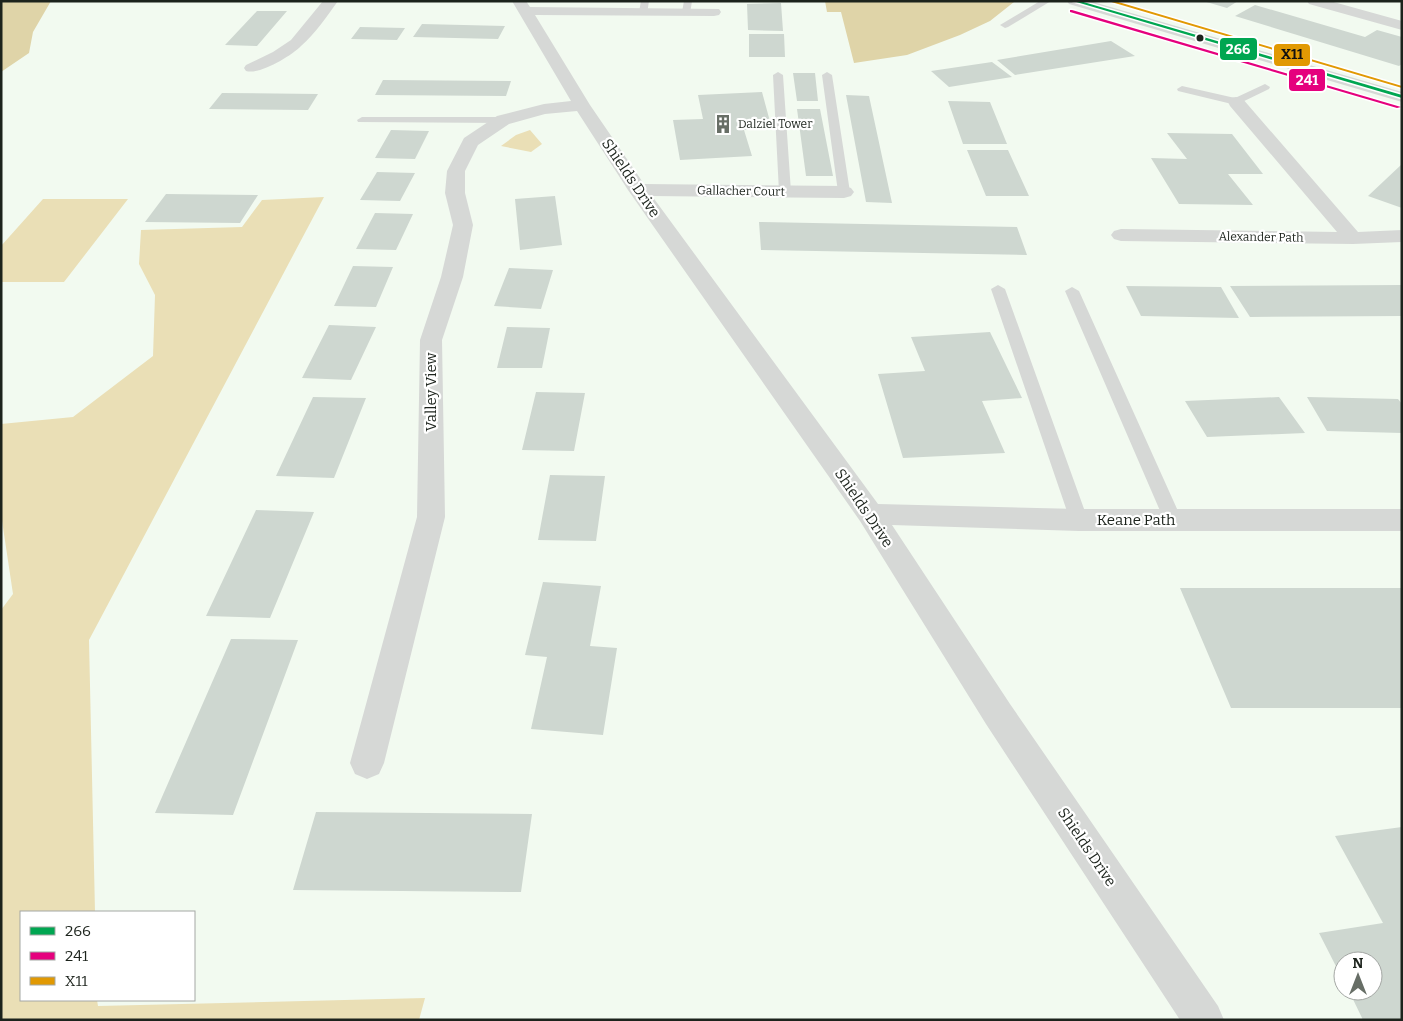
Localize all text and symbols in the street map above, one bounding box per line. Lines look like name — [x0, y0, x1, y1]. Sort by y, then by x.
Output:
unlabelled marker — [1195, 33, 1205, 43]
line badge: 266 — [1219, 37, 1258, 61]
text: 266 — [1226, 41, 1250, 58]
line badge: X11 — [1273, 43, 1311, 67]
text: X11 — [1281, 46, 1303, 63]
line badge: 241 — [1288, 68, 1326, 92]
text: 241 — [1296, 72, 1318, 89]
building icon: Dalziel Tower — [712, 113, 734, 135]
place label: Dalziel Tower — [738, 117, 813, 131]
street label: Shields Drive — [598, 135, 664, 221]
street label: Gallacher Court — [697, 183, 786, 199]
street label: Alexander Path — [1218, 229, 1304, 245]
street label: Valley View — [422, 352, 440, 431]
street label: Shields Drive — [831, 465, 897, 551]
street label: Keane Path — [1097, 511, 1176, 529]
street label: Shields Drive — [1054, 804, 1120, 890]
legend — [20, 911, 195, 1001]
text: 266 — [65, 922, 91, 940]
text: 241 — [65, 947, 88, 965]
north arrow — [1333, 951, 1383, 1001]
text: N — [1353, 955, 1364, 972]
text: X11 — [65, 972, 88, 990]

